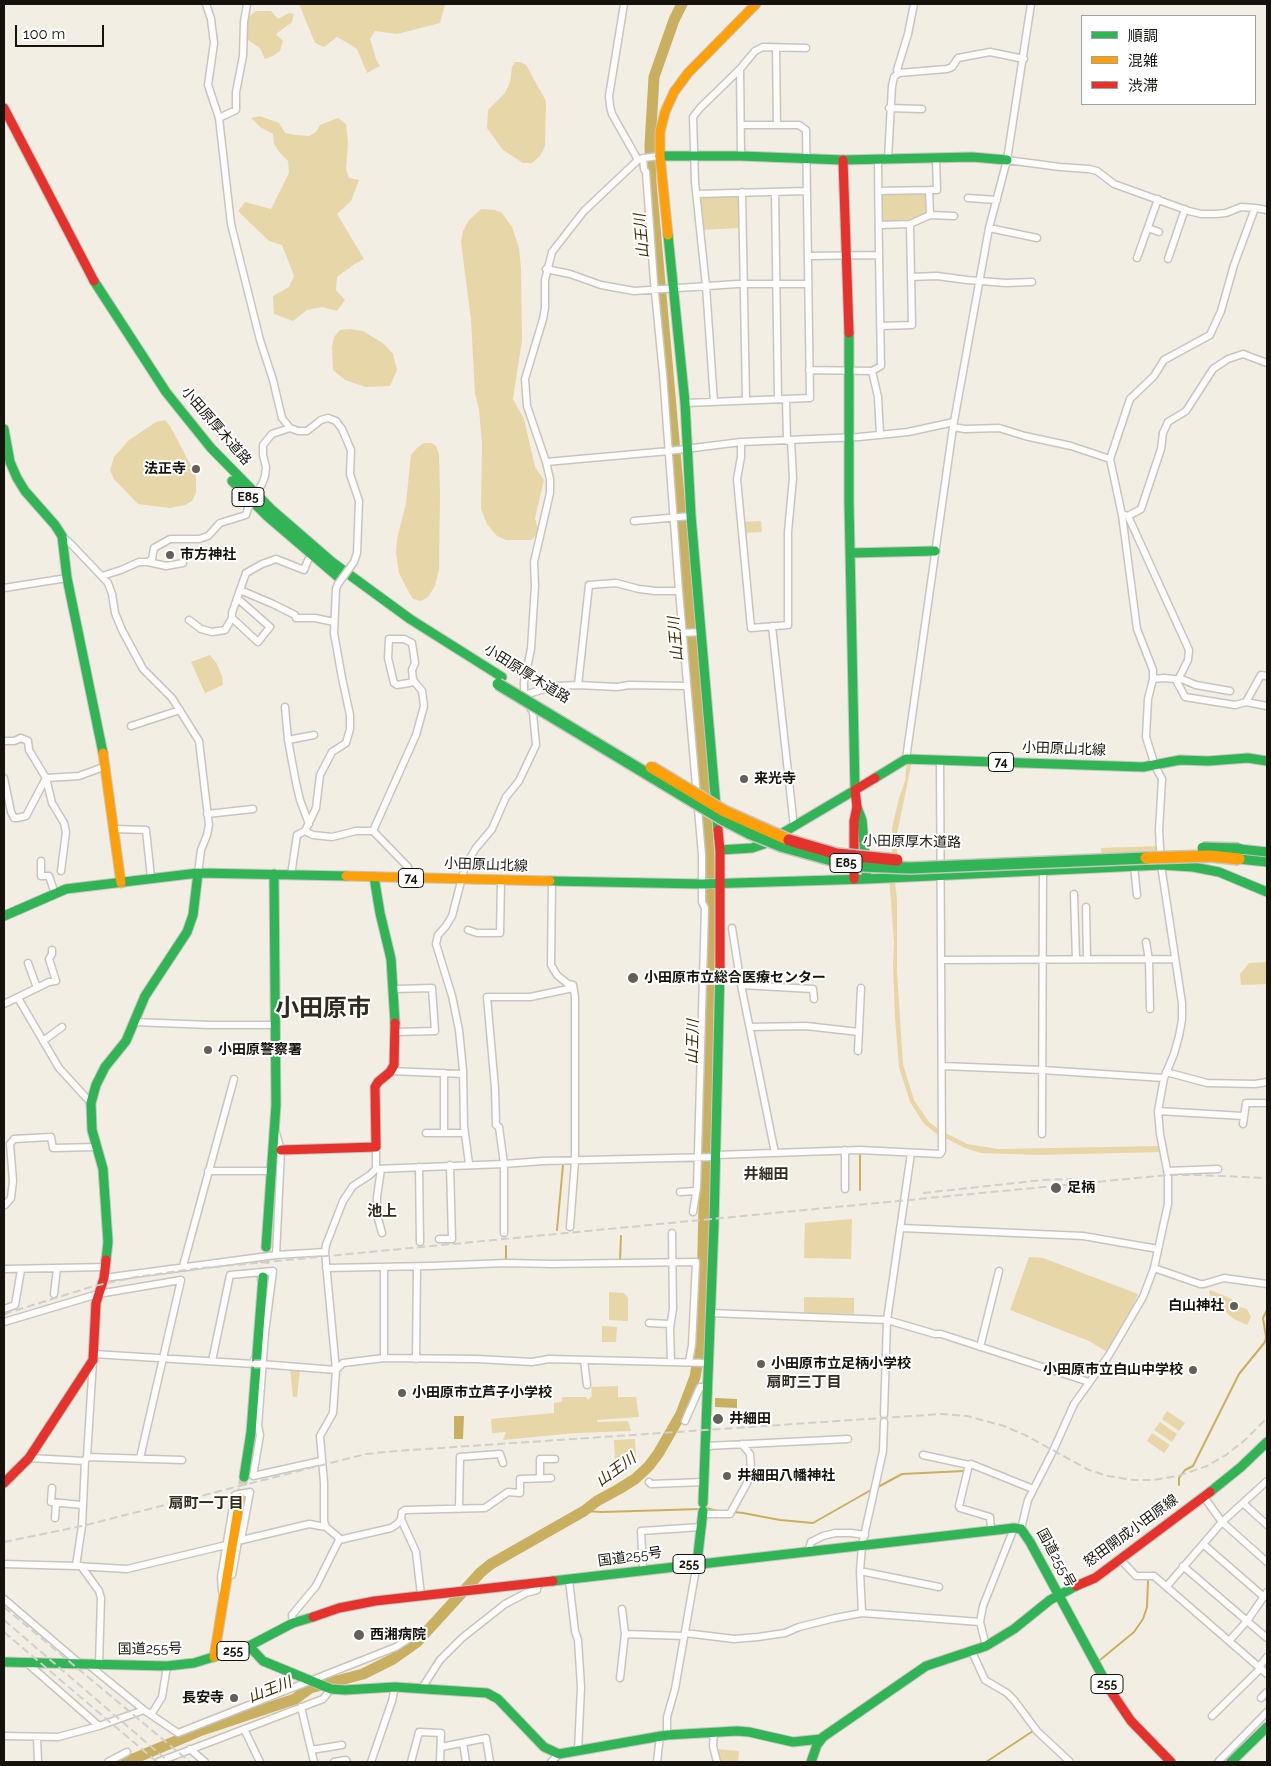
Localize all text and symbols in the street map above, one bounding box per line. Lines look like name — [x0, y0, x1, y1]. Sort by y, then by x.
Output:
scale bar — [18, 15, 106, 47]
legend — [1081, 15, 1256, 105]
text: 100 m — [23, 25, 65, 43]
text: 順調 — [1128, 27, 1158, 45]
text: 混雑 — [1128, 52, 1158, 70]
text: 渋滞 — [1128, 77, 1158, 95]
water label: 山王川 — [631, 213, 653, 259]
street label: 小田原厚木道路 — [178, 384, 254, 468]
place label: 法正寺 — [144, 461, 186, 477]
marker: 法正寺 — [190, 463, 202, 475]
road number: E85 — [232, 488, 264, 507]
place label: 市方神社 — [180, 547, 236, 563]
marker: 市方神社 — [164, 549, 176, 561]
water label: 山王川 — [665, 616, 687, 662]
street label: 小田原厚木道路 — [481, 641, 573, 707]
street label: 小田原山北線 — [1022, 739, 1106, 759]
road number: 74 — [988, 752, 1014, 772]
place label: 来光寺 — [754, 771, 796, 787]
marker: 来光寺 — [738, 773, 750, 785]
street label: 小田原厚木道路 — [863, 833, 961, 851]
road number: E85 — [830, 854, 862, 872]
street label: 小田原山北線 — [444, 855, 528, 875]
road number: 74 — [398, 868, 424, 888]
place label: 小田原市立総合医療センター — [644, 970, 826, 986]
marker: 小田原市立総合医療センター — [626, 971, 640, 985]
district label: 小田原市 — [275, 995, 371, 1023]
water label: 山王川 — [684, 1019, 702, 1065]
place label: 小田原警察署 — [218, 1042, 302, 1058]
marker: 小田原警察署 — [202, 1044, 214, 1056]
district label: 井細田 — [744, 1165, 788, 1183]
place label: 足柄 — [1067, 1180, 1095, 1196]
marker: 足柄 — [1049, 1181, 1063, 1195]
district label: 池上 — [367, 1202, 397, 1220]
place label: 白山神社 — [1168, 1298, 1224, 1314]
marker: 白山神社 — [1228, 1300, 1240, 1312]
place label: 小田原市立足柄小学校 — [771, 1356, 911, 1372]
marker: 小田原市立足柄小学校 — [755, 1358, 767, 1370]
place label: 小田原市立白山中学校 — [1043, 1362, 1183, 1378]
marker: 小田原市立白山中学校 — [1187, 1364, 1199, 1376]
district label: 扇町三丁目 — [767, 1373, 841, 1391]
place label: 小田原市立芦子小学校 — [412, 1385, 552, 1401]
marker: 小田原市立芦子小学校 — [396, 1387, 408, 1399]
place label: 井細田 — [729, 1411, 771, 1427]
marker: 井細田 — [711, 1412, 725, 1426]
water label: 山王川 — [593, 1449, 639, 1491]
place label: 井細田八幡神社 — [737, 1468, 835, 1484]
marker: 井細田八幡神社 — [721, 1470, 733, 1482]
street label: 怒田開成小田原線 — [1081, 1491, 1181, 1571]
district label: 扇町一丁目 — [169, 1494, 243, 1512]
street label: 国道255号 — [1033, 1526, 1079, 1590]
street label: 国道255号 — [597, 1544, 663, 1570]
road number: 255 — [673, 1555, 705, 1574]
place label: 西湘病院 — [370, 1627, 426, 1643]
marker: 西湘病院 — [352, 1628, 366, 1642]
street label: 国道255号 — [118, 1640, 182, 1658]
road number: 255 — [217, 1642, 249, 1660]
water label: 山王川 — [246, 1673, 294, 1707]
road number: 255 — [1091, 1675, 1123, 1694]
place label: 長安寺 — [182, 1690, 224, 1706]
marker: 長安寺 — [228, 1692, 240, 1704]

